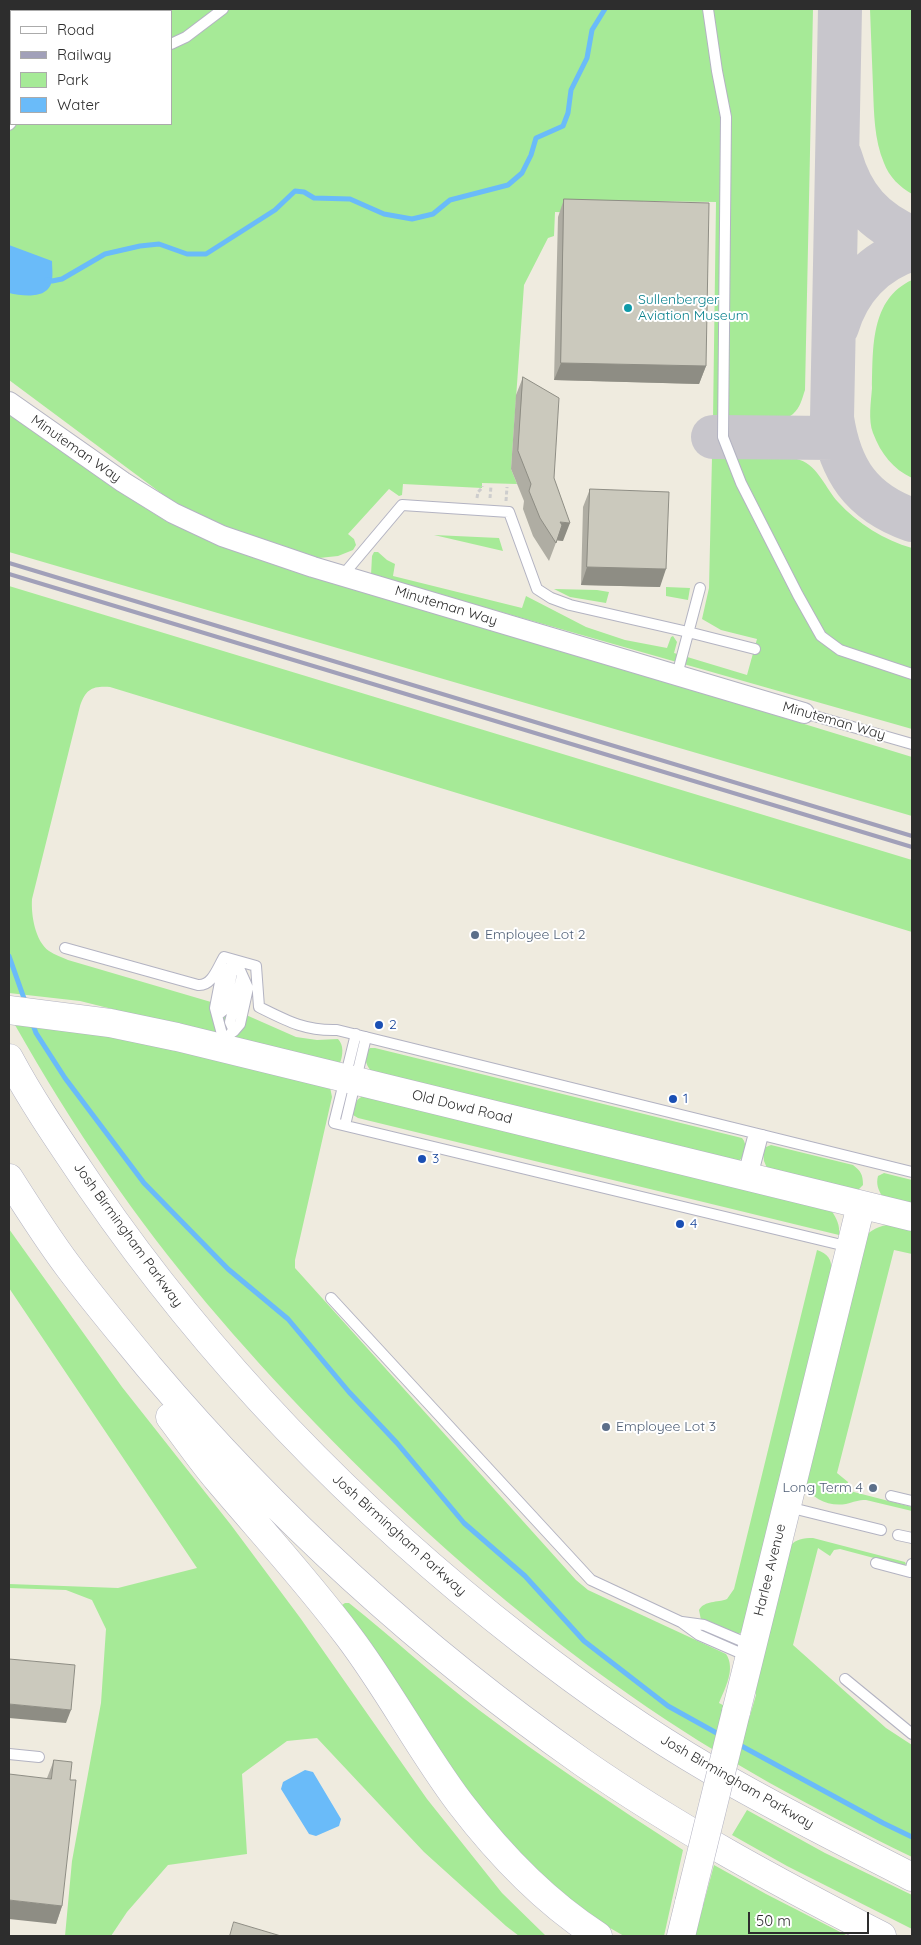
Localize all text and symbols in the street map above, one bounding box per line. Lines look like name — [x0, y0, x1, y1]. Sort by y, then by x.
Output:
legend — [10, 10, 172, 125]
text: Road — [57, 20, 94, 39]
text: Railway — [57, 45, 112, 64]
text: Park — [57, 70, 89, 89]
text: Water — [57, 95, 100, 114]
place label: Sullenberger Aviation Museum — [638, 292, 748, 324]
marker: Sullenberger Aviation Museum — [622, 302, 634, 314]
street label: Minuteman Way — [28, 412, 124, 486]
street label: Minuteman Way — [393, 582, 499, 630]
street label: Minuteman Way — [781, 698, 887, 744]
place label: Employee Lot 2 — [485, 927, 585, 943]
marker: Employee Lot 2 — [469, 929, 481, 941]
place label: 2 — [389, 1017, 397, 1033]
marker: 2 — [373, 1019, 385, 1031]
street label: Old Dowd Road — [410, 1086, 514, 1128]
place label: 1 — [683, 1091, 688, 1107]
marker: 1 — [667, 1093, 679, 1105]
place label: 3 — [432, 1151, 439, 1167]
marker: 3 — [416, 1153, 428, 1165]
street label: Josh Birmingham Parkway — [70, 1159, 186, 1311]
place label: 4 — [690, 1216, 697, 1232]
marker: 4 — [674, 1218, 686, 1230]
place label: Employee Lot 3 — [616, 1419, 716, 1435]
marker: Employee Lot 3 — [600, 1421, 612, 1433]
street label: Josh Birmingham Parkway — [329, 1470, 469, 1600]
place label: Long Term 4 — [782, 1480, 863, 1496]
marker: Long Term 4 — [867, 1482, 879, 1494]
street label: Harlee Avenue — [750, 1522, 790, 1618]
street label: Josh Birmingham Parkway — [657, 1731, 817, 1833]
scale bar — [751, 1902, 872, 1934]
text: 50 m — [756, 1911, 791, 1930]

